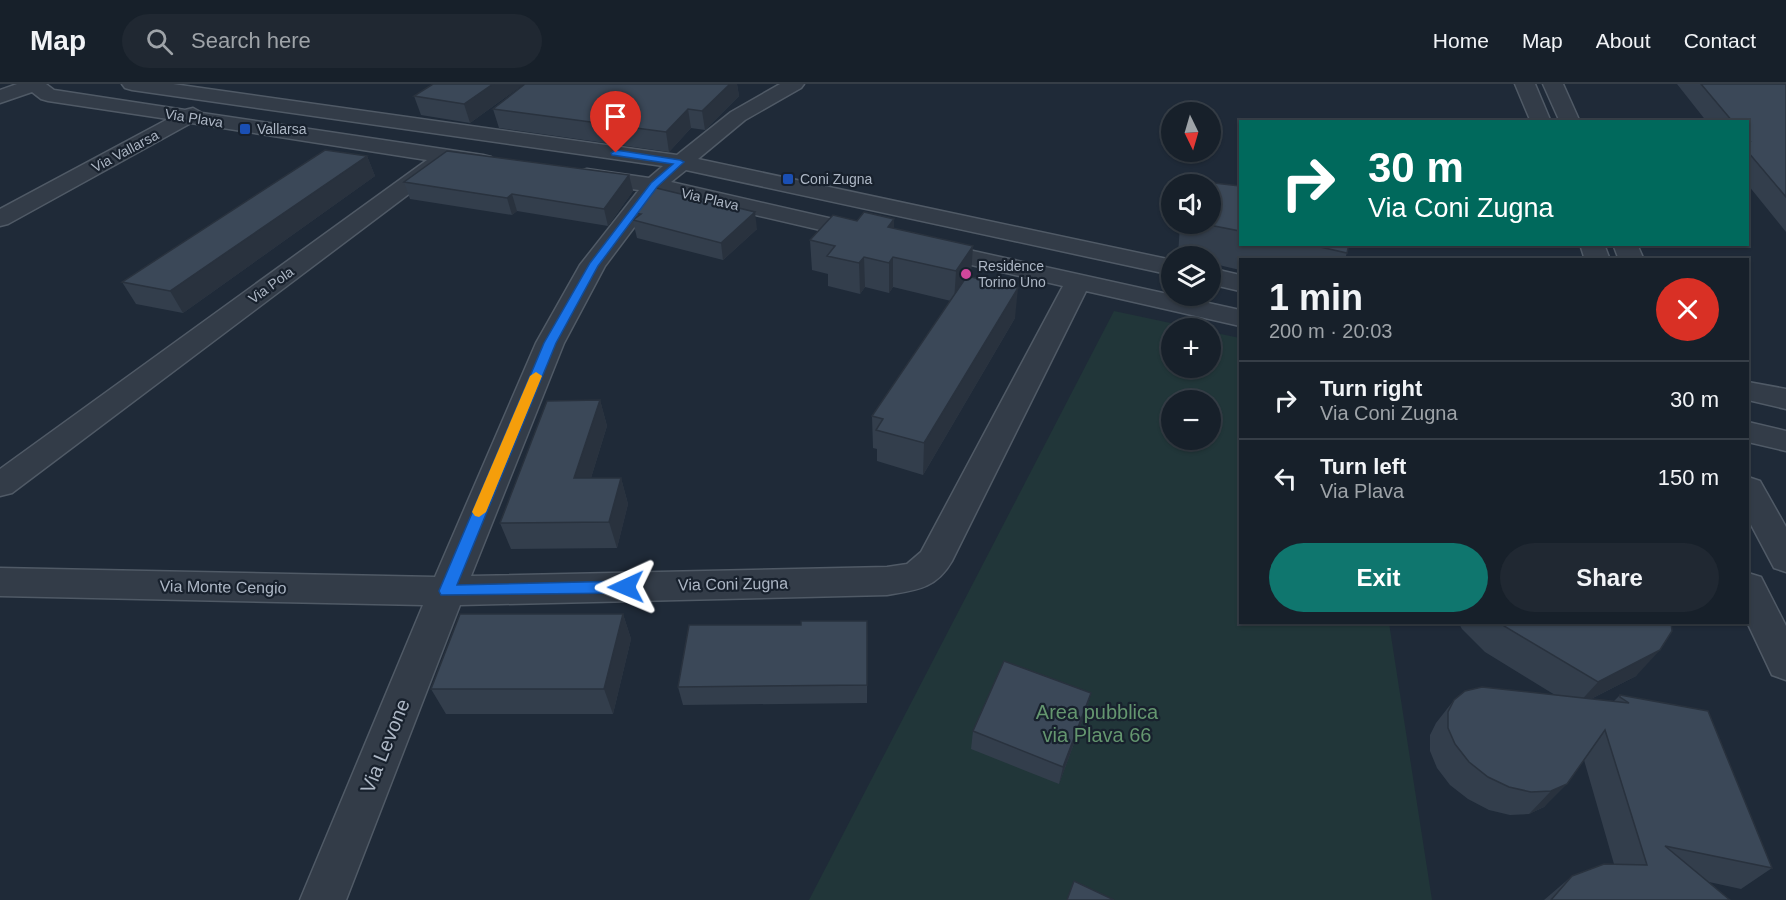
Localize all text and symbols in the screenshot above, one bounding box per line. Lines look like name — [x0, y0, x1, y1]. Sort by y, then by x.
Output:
search box — [122, 14, 542, 68]
text: Map — [30, 25, 86, 56]
icon: search — [143, 25, 176, 58]
text: Search here — [191, 28, 311, 53]
text: Home — [1433, 29, 1489, 52]
text: Map — [1522, 29, 1563, 52]
text: About — [1596, 29, 1651, 52]
text: Contact — [1684, 29, 1756, 52]
pin — [590, 91, 641, 153]
icon: arrive — [599, 100, 632, 133]
north arrow — [1161, 102, 1221, 162]
map controls — [1161, 102, 1221, 450]
street label: Via Plava — [164, 105, 225, 131]
place label: Vallarsa — [257, 121, 307, 137]
marker: Vallarsa — [238, 122, 252, 136]
street label: Via Vallarsa — [89, 127, 161, 175]
icon: right — [1269, 144, 1347, 222]
text: 30 m — [1368, 144, 1464, 191]
place label: Coni Zugna — [800, 171, 873, 187]
marker: Coni Zugna — [781, 172, 795, 186]
button: sound — [1161, 174, 1221, 234]
street label: Via Plava — [680, 185, 741, 213]
text: Via Coni Zugna — [1368, 193, 1554, 223]
button: layers — [1161, 246, 1221, 306]
place label: Residence Torino Uno — [978, 258, 1046, 290]
street label: Via Pola — [245, 263, 297, 307]
marker: Residence Torino Uno — [959, 267, 973, 281]
text: 1 min — [1269, 277, 1363, 318]
button: close — [1656, 278, 1719, 341]
button: + — [1161, 318, 1221, 378]
text: 200 m · 20:03 — [1269, 320, 1392, 342]
text: Turn right — [1320, 376, 1422, 401]
icon: right — [1269, 384, 1302, 417]
text: 30 m — [1670, 387, 1719, 412]
button: − — [1161, 390, 1221, 450]
text: Via Coni Zugna — [1320, 402, 1458, 424]
text: Turn left — [1320, 454, 1406, 479]
icon: left — [1269, 462, 1302, 495]
text: 150 m — [1658, 465, 1719, 490]
text: Via Plava — [1320, 480, 1404, 502]
button: Exit — [1269, 543, 1488, 612]
button: Share — [1500, 543, 1719, 612]
position arrow — [594, 555, 658, 619]
street label: Via Coni Zugna — [678, 575, 788, 593]
street label: Via Monte Cengio — [159, 577, 287, 597]
street label: Via Levone — [356, 696, 414, 796]
park label: Area pubblica via Plava 66 — [1036, 701, 1159, 746]

